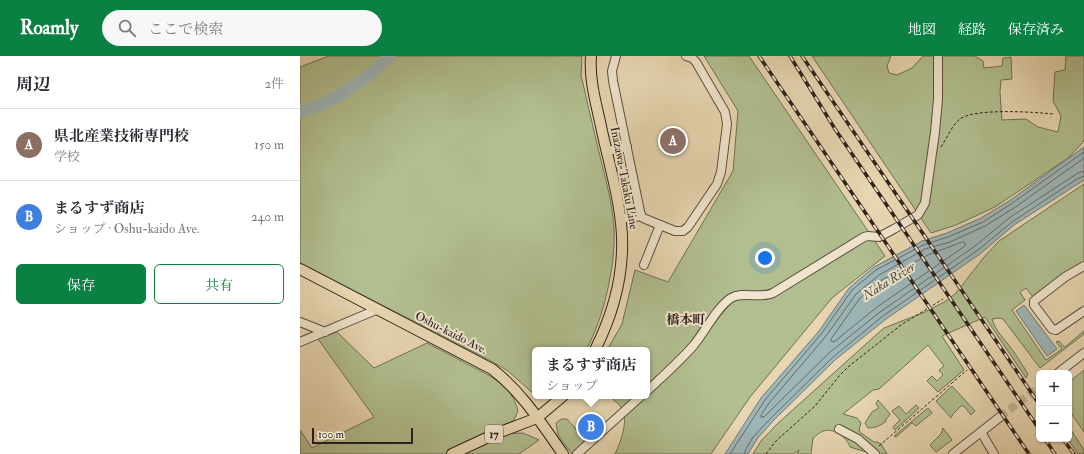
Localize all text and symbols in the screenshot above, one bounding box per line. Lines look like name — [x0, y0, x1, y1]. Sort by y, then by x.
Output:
search box — [102, 10, 382, 46]
text: Roamly — [20, 16, 78, 40]
icon: search — [116, 17, 138, 39]
text: ここで検索 — [148, 20, 223, 39]
text: 地図 — [908, 21, 936, 38]
text: 経路 — [958, 21, 986, 38]
text: 保存済み — [1008, 21, 1064, 38]
text: 周辺 — [16, 74, 50, 95]
text: 2件 — [264, 76, 284, 92]
street label: Inazawa-Takaku Line — [607, 125, 641, 231]
pin: A — [660, 126, 686, 156]
text: 県北産業技術専門校 — [54, 127, 189, 146]
text: A — [25, 137, 33, 153]
text: 150 m — [254, 137, 284, 153]
text: 学校 — [54, 149, 80, 165]
text: まるすず商店 — [54, 199, 144, 218]
text: B — [25, 209, 33, 225]
text: 240 m — [251, 209, 284, 225]
text: ショップ · Oshu-kaido Ave. — [54, 221, 199, 237]
your location — [755, 248, 775, 268]
water label: Naka River — [859, 258, 919, 304]
button: 保存 — [16, 264, 146, 304]
button: 共有 — [154, 264, 284, 304]
street label: Oshu-kaido Ave. — [412, 308, 490, 358]
district label: 橋本町 — [666, 312, 706, 328]
popup — [532, 347, 650, 399]
text: まるすず商店 — [546, 356, 636, 375]
map controls — [1036, 370, 1072, 442]
button: + — [1036, 370, 1072, 406]
text: ショップ — [546, 378, 598, 394]
button: − — [1036, 406, 1072, 442]
pin: B — [578, 412, 604, 442]
road number: 17 — [485, 425, 503, 443]
scale bar — [312, 426, 413, 445]
text: 100 m — [318, 428, 344, 441]

